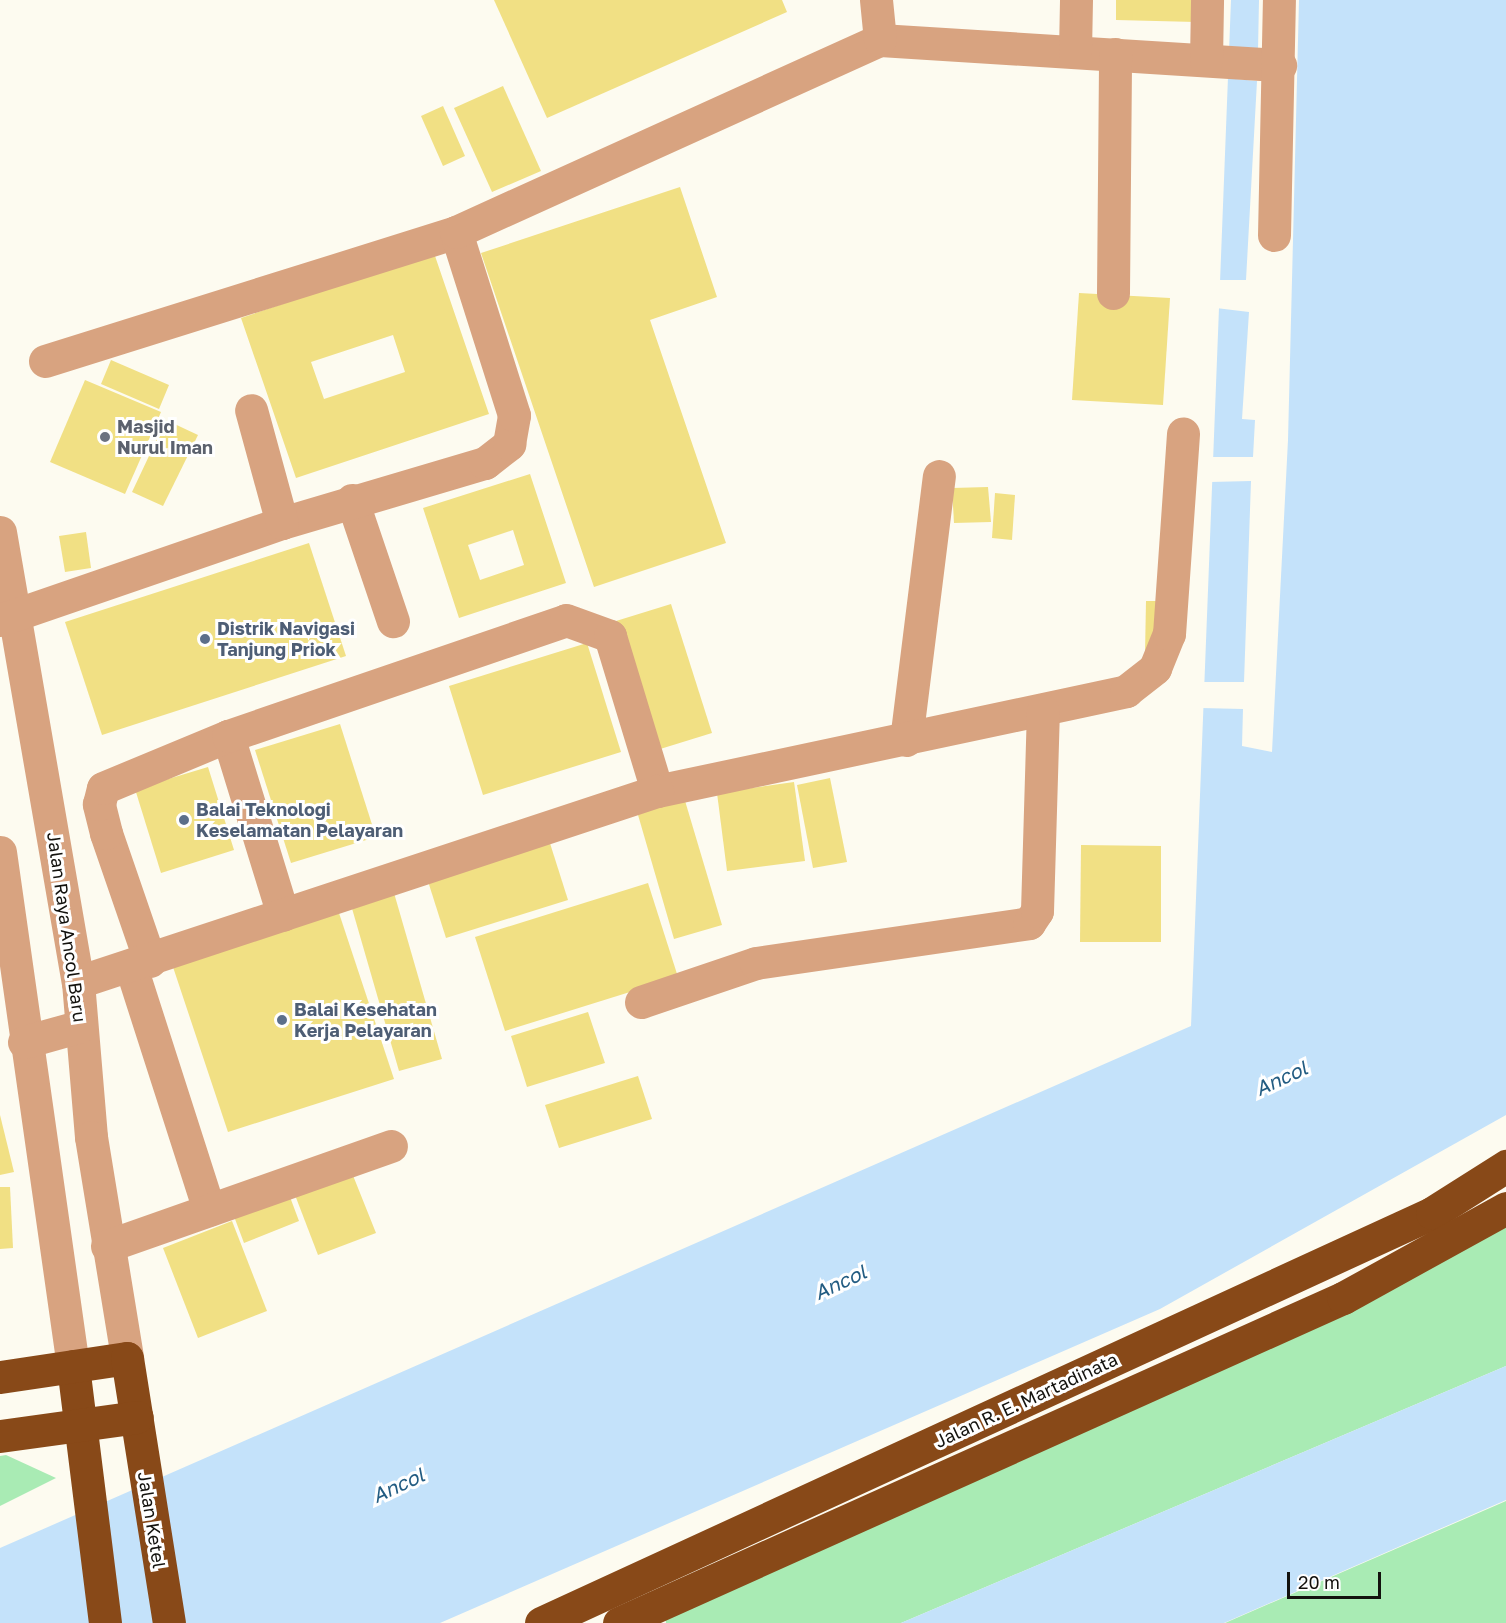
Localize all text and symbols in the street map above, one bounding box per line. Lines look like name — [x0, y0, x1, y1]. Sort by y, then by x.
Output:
place label: Masjid Nurul Iman — [117, 416, 213, 458]
marker: Masjid Nurul Iman — [98, 430, 112, 444]
place label: Distrik Navigasi Tanjung Priok — [217, 618, 355, 660]
marker: Distrik Navigasi Tanjung Priok — [198, 632, 212, 646]
place label: Balai Teknologi Keselamatan Pelayaran — [196, 799, 403, 842]
marker: Balai Teknologi Keselamatan Pelayaran — [177, 813, 191, 827]
street label: Jalan Raya Ancol Baru — [43, 830, 91, 1024]
place label: Balai Kesehatan Kerja Pelayaran — [294, 999, 437, 1042]
marker: Balai Kesehatan Kerja Pelayaran — [275, 1013, 289, 1027]
water label: Ancol — [1251, 1056, 1311, 1100]
water label: Ancol — [810, 1260, 870, 1304]
street label: Jalan R. E. Martadinata — [931, 1348, 1121, 1452]
water label: Ancol — [368, 1463, 428, 1507]
street label: Jalan Ketel — [134, 1470, 170, 1570]
scale bar — [1290, 1560, 1384, 1598]
text: 20 m — [1298, 1571, 1340, 1593]

